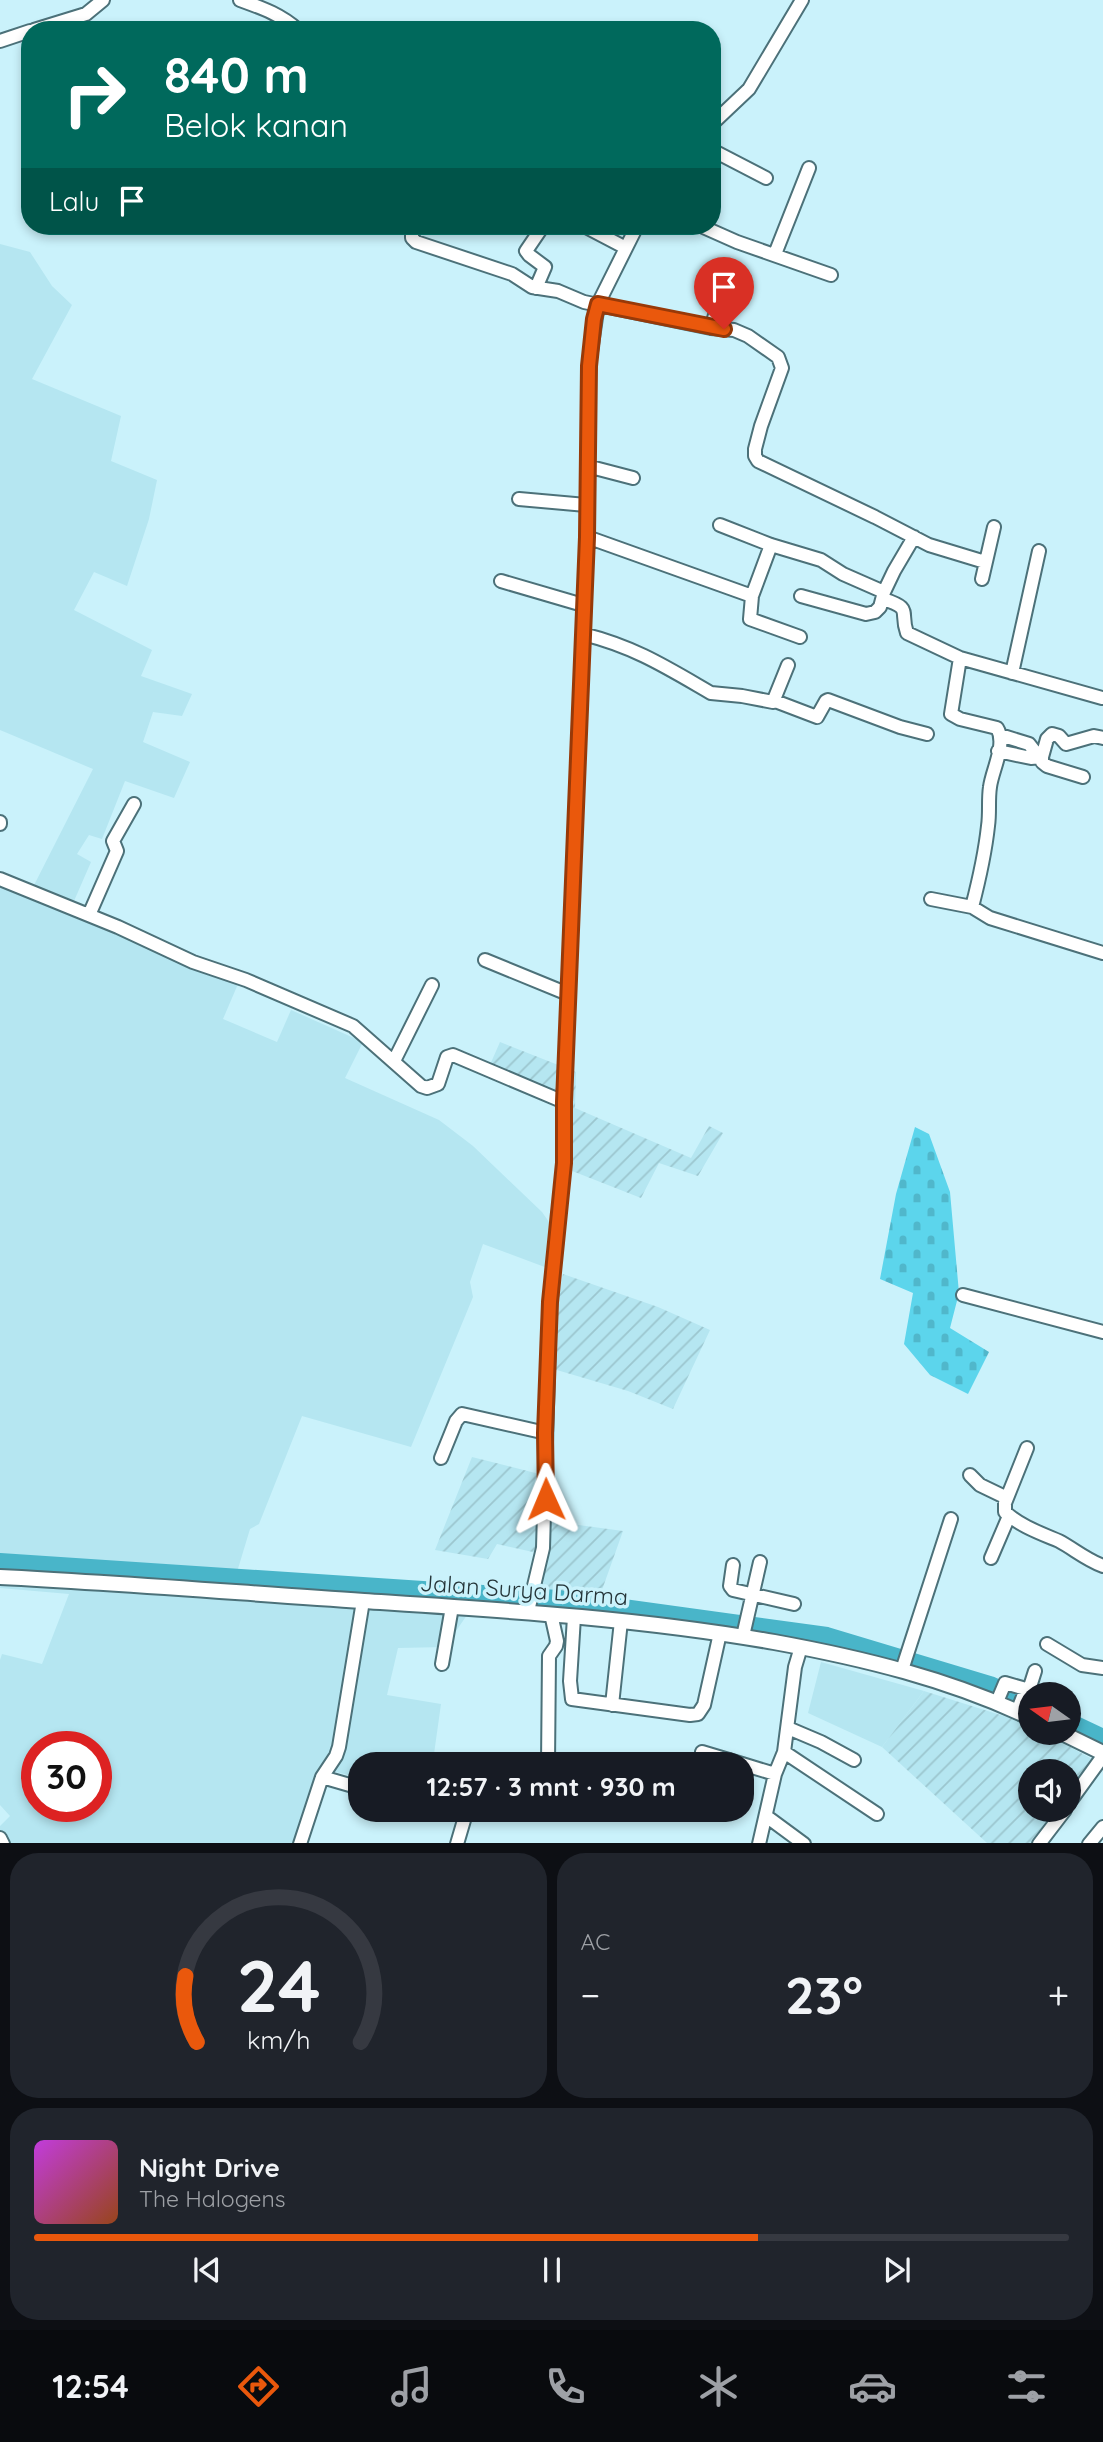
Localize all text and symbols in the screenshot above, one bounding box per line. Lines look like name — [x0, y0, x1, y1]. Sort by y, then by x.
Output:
text: 840 m — [164, 44, 309, 105]
icon: right — [49, 49, 140, 140]
text: Belok kanan — [164, 105, 348, 145]
icon: arrive — [113, 182, 151, 220]
text: Lalu — [49, 185, 99, 218]
pin — [694, 257, 754, 329]
icon: arrive — [705, 268, 743, 306]
position arrow — [509, 1462, 583, 1536]
street label: Jalan Surya Darma — [419, 1568, 629, 1611]
north arrow — [1018, 1682, 1082, 1745]
map controls — [1018, 1682, 1081, 1822]
speed limit sign: 30 — [21, 1731, 112, 1822]
button: sound — [1018, 1759, 1081, 1822]
text: 12:57 · 3 mnt · 930 m — [426, 1770, 676, 1803]
text: AC — [581, 1927, 610, 1956]
text: 24 — [236, 1939, 320, 2030]
text: 23° — [785, 1962, 863, 2027]
text: − — [581, 1971, 600, 2019]
text: + — [1048, 1971, 1069, 2019]
text: km/h — [247, 2023, 310, 2054]
text: Night Drive — [139, 2151, 280, 2184]
text: The Halogens — [139, 2184, 286, 2213]
icon: previous — [188, 2251, 226, 2289]
icon: pause — [533, 2251, 571, 2289]
icon: next — [878, 2251, 916, 2289]
icon: directions — [234, 2362, 283, 2411]
icon: music — [387, 2362, 436, 2411]
icon: phone — [541, 2362, 590, 2411]
icon: climate — [694, 2362, 743, 2411]
icon: car — [848, 2362, 897, 2411]
icon: filters — [1002, 2362, 1051, 2411]
text: 12:54 — [52, 2366, 129, 2406]

